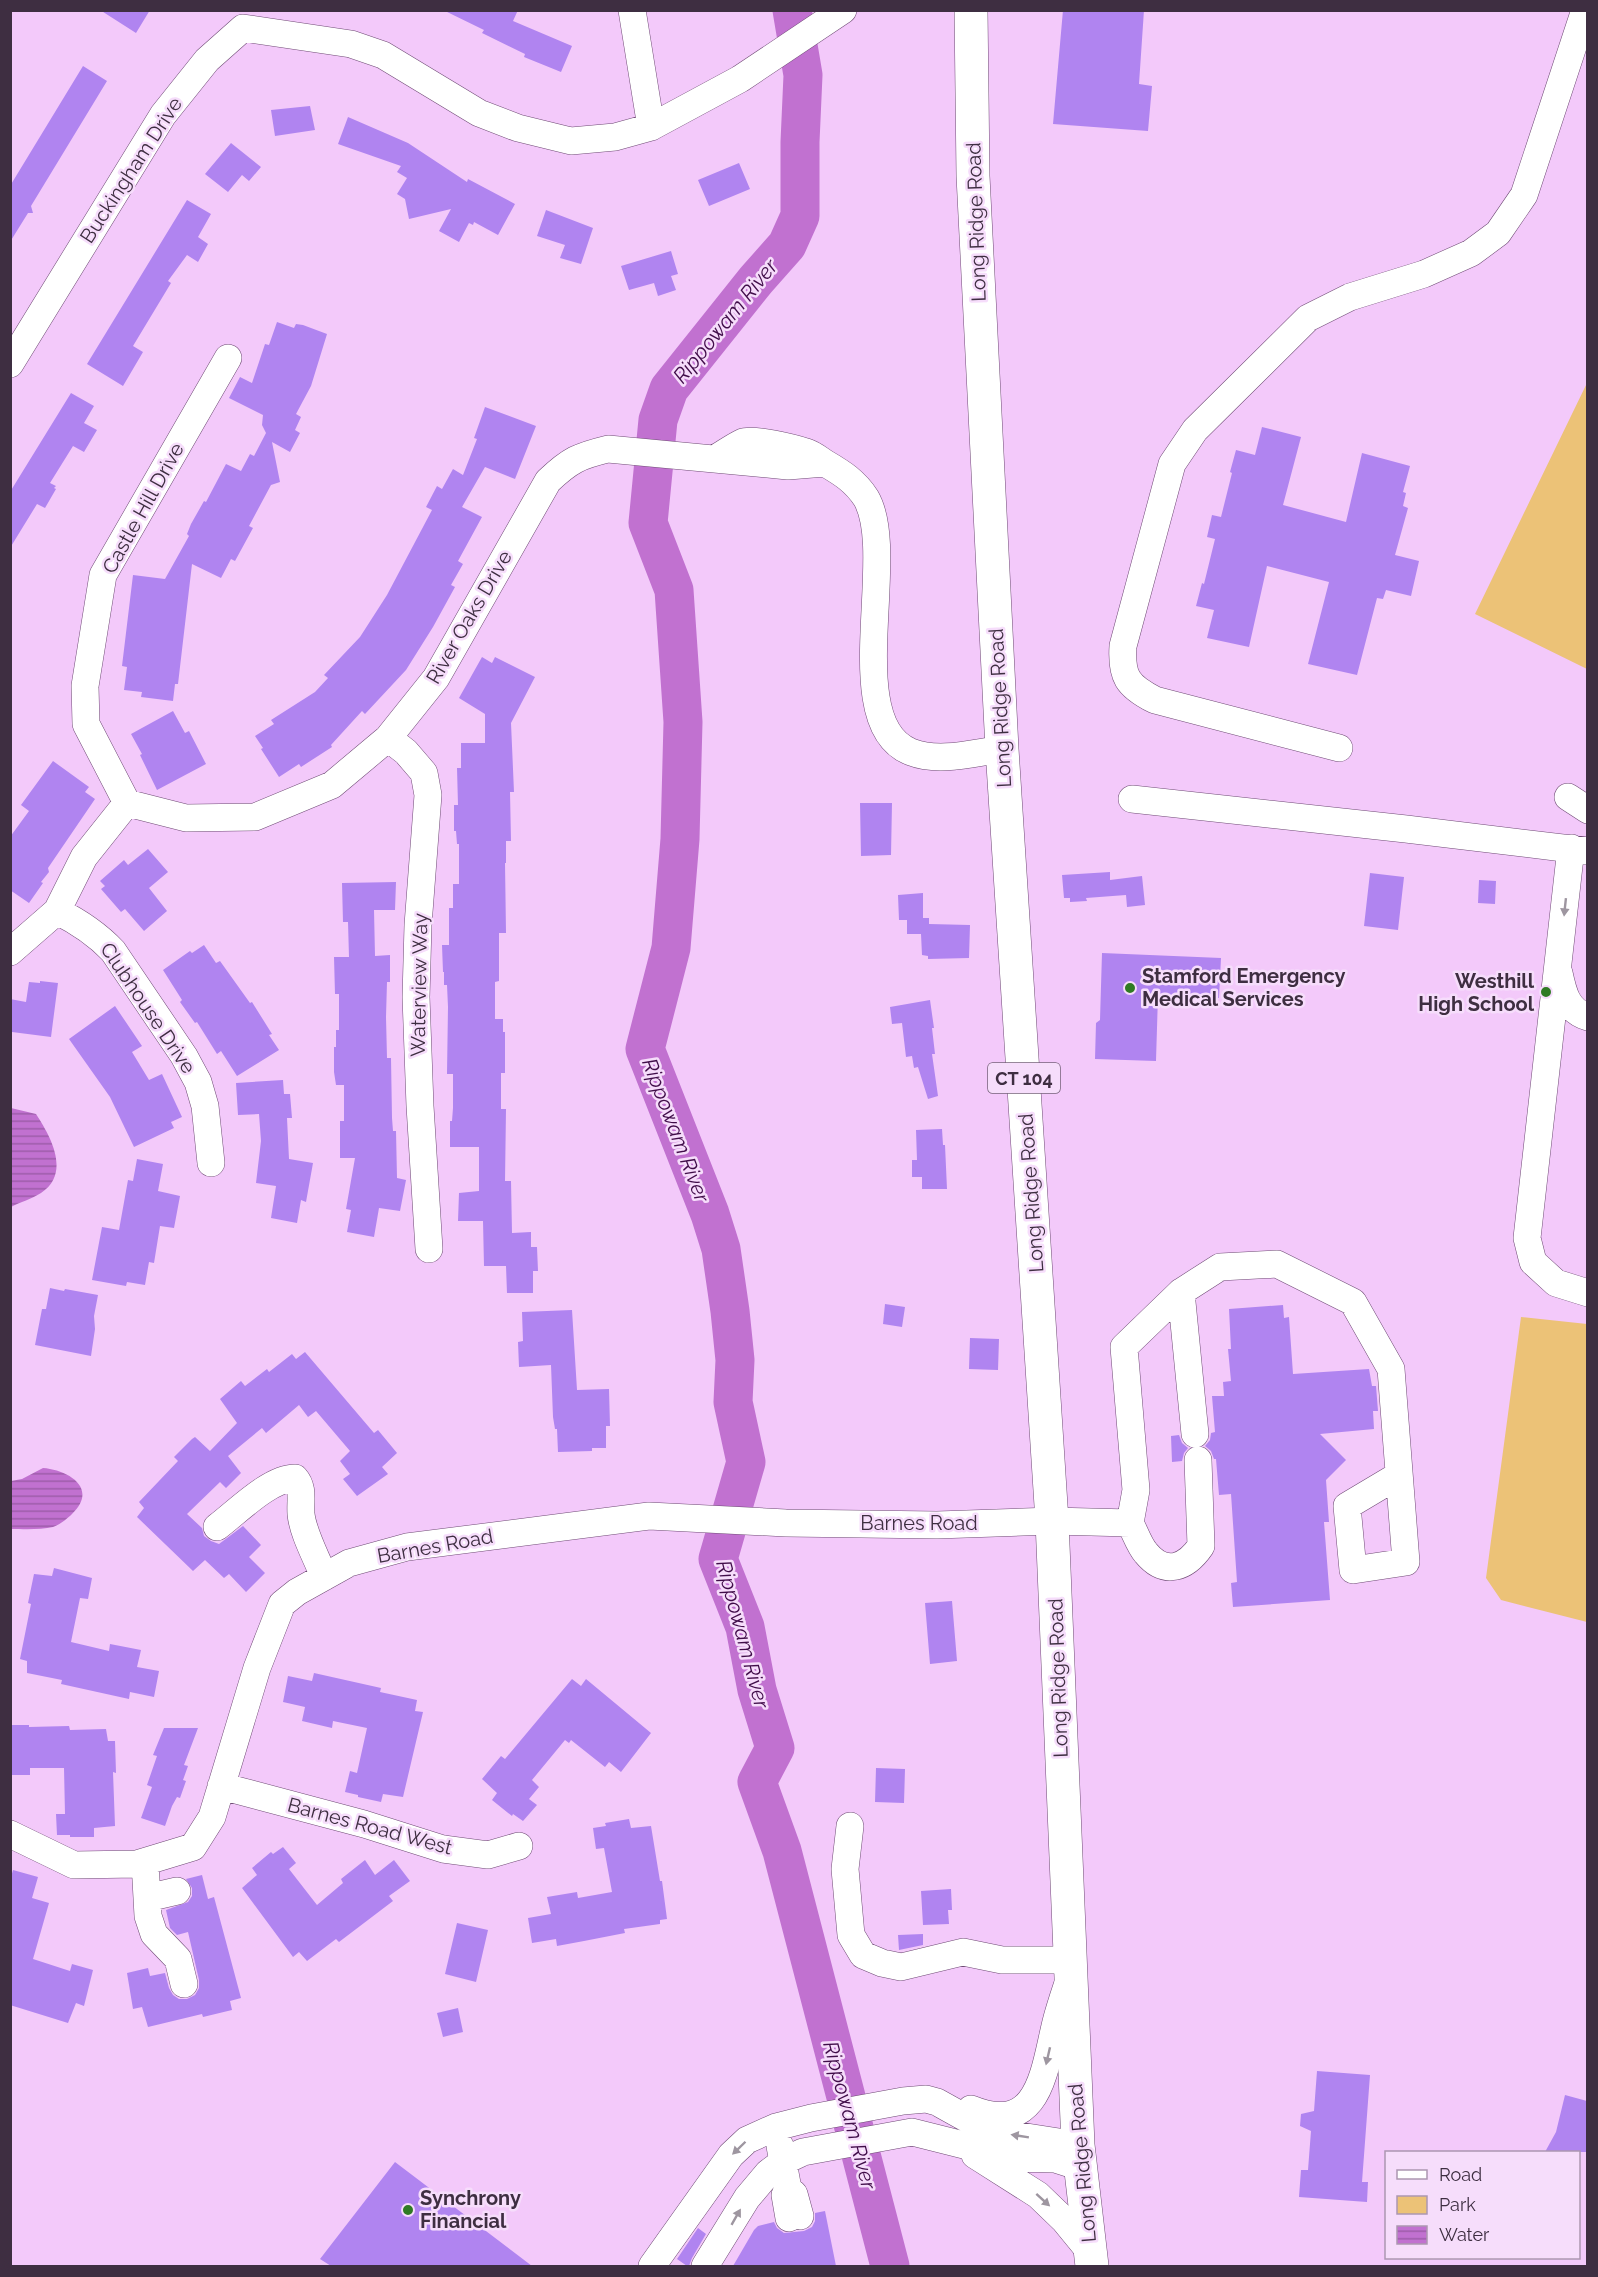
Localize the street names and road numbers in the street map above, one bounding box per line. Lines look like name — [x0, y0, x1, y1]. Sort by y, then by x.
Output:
street label: Buckingham Drive — [75, 92, 187, 247]
street label: Long Ridge Road — [961, 142, 991, 302]
street label: Castle Hill Drive — [97, 438, 189, 577]
street label: River Oaks Drive — [421, 546, 517, 688]
street label: Long Ridge Road — [984, 628, 1016, 788]
street label: Waterview Way — [406, 913, 432, 1057]
street label: Clubhouse Drive — [95, 938, 201, 1078]
road number: CT 104 — [988, 1063, 1060, 1093]
street label: Long Ridge Road — [1013, 1113, 1049, 1273]
street label: Barnes Road — [860, 1511, 978, 1535]
street label: Barnes Road — [375, 1524, 495, 1568]
street label: Long Ridge Road — [1043, 1598, 1073, 1758]
street label: Barnes Road West — [285, 1792, 455, 1860]
street label: Long Ridge Road — [1063, 2083, 1101, 2243]

